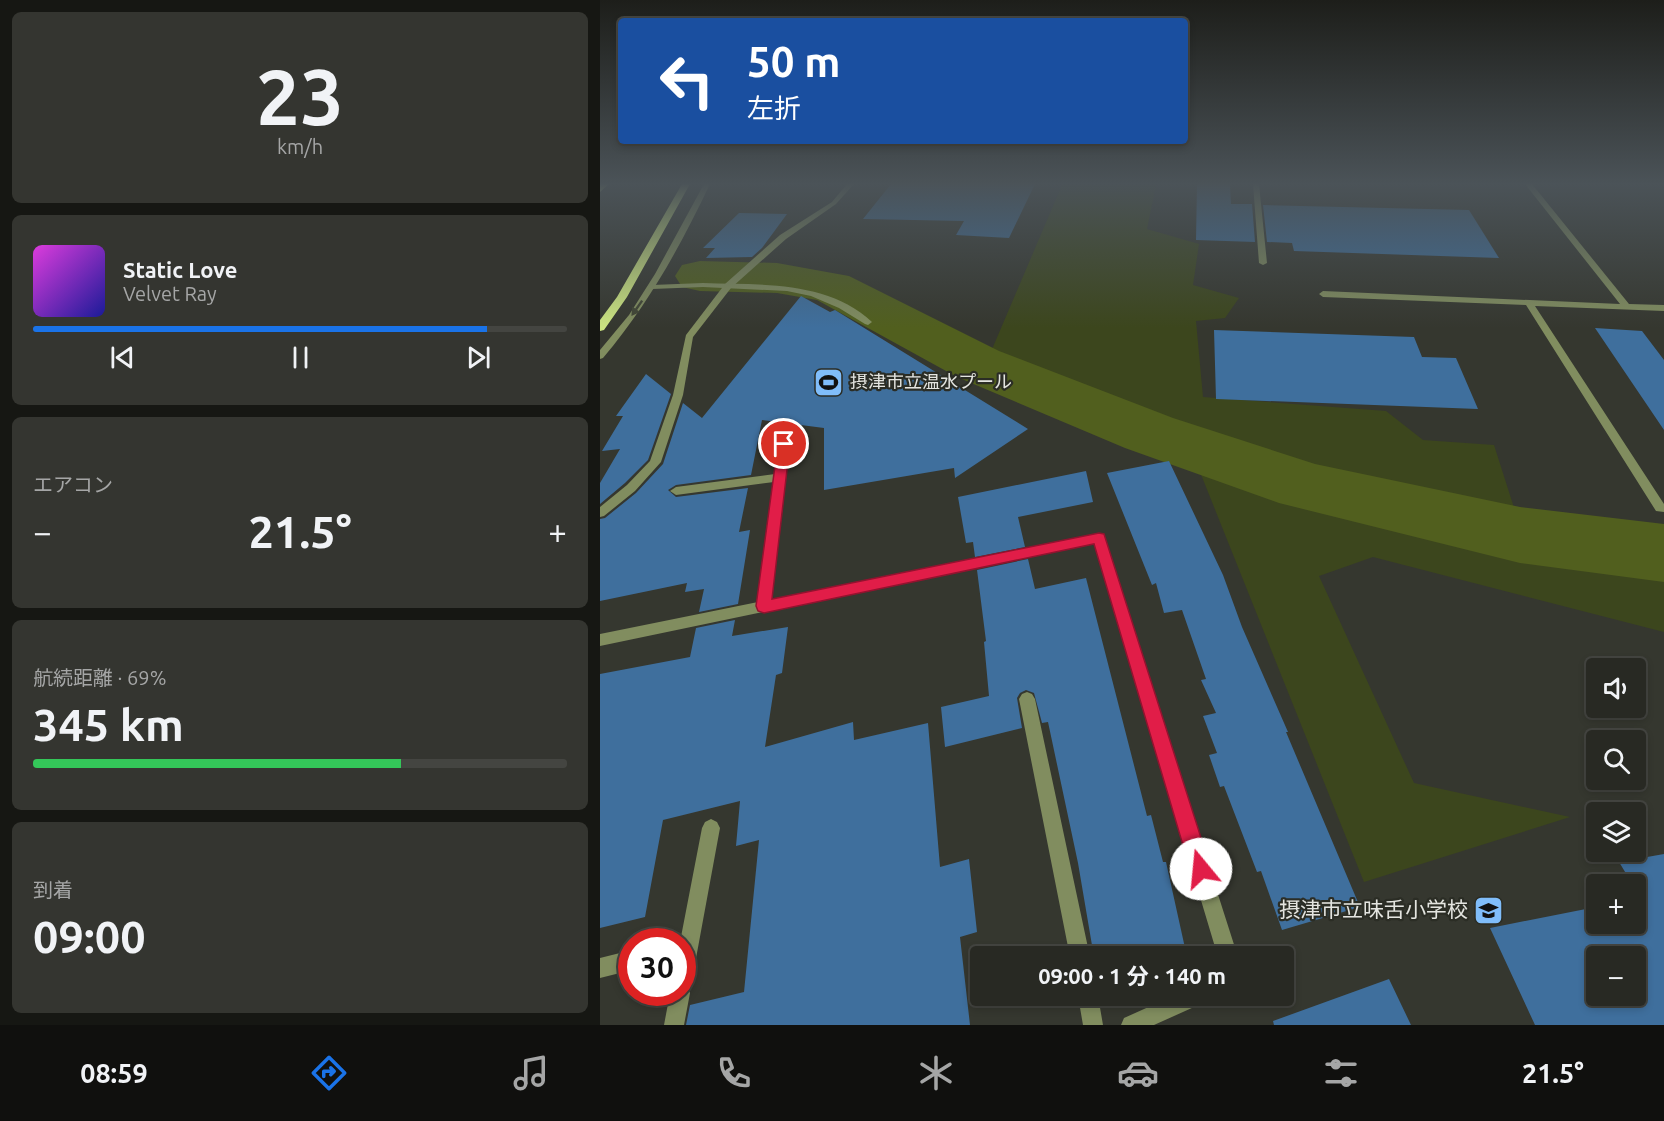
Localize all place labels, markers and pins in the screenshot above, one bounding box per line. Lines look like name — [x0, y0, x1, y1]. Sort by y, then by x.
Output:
sports icon: 摂津市立温水プール — [813, 366, 845, 398]
place label: 摂津市立温水プール — [850, 371, 1012, 391]
pin — [758, 418, 809, 469]
school or university icon: 摂津市立味舌小学校 — [1473, 894, 1505, 926]
place label: 摂津市立味舌小学校 — [1279, 897, 1468, 921]

